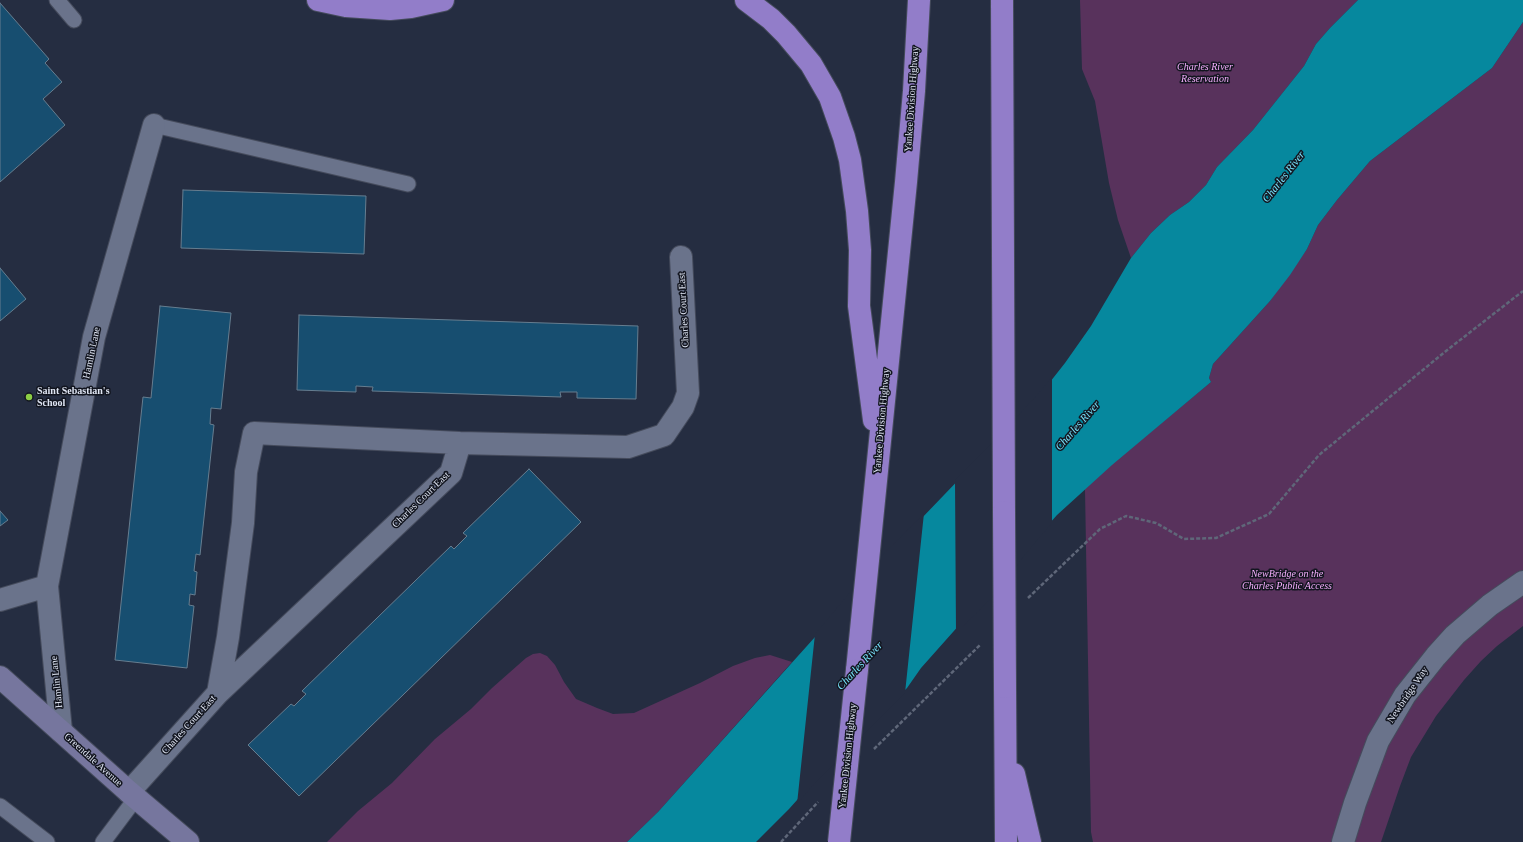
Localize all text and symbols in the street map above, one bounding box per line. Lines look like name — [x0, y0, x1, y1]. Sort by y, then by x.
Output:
street label: Yankee Division Highway — [902, 46, 922, 152]
park label: Charles River Reservation — [1177, 61, 1233, 84]
water label: Charles River — [1260, 149, 1308, 205]
street label: Charles Court East — [676, 272, 692, 348]
street label: Hamlin Lane — [81, 326, 103, 380]
street label: Yankee Division Highway — [871, 368, 893, 474]
place label: Saint Sebastian's School — [37, 385, 110, 408]
marker: Saint Sebastian's School — [24, 392, 34, 402]
water label: Charles River — [1053, 398, 1103, 454]
street label: Charles Court East — [390, 469, 452, 531]
park label: NewBridge on the Charles Public Access — [1242, 568, 1332, 592]
water label: Charles River — [834, 639, 886, 693]
street label: Hamlin Lane — [48, 655, 66, 709]
street label: Newbridge Way — [1385, 665, 1431, 725]
street label: Charles Court East — [159, 693, 219, 757]
street label: Yankee Division Highway — [837, 703, 859, 809]
street label: Greendale Avenue — [62, 731, 124, 789]

